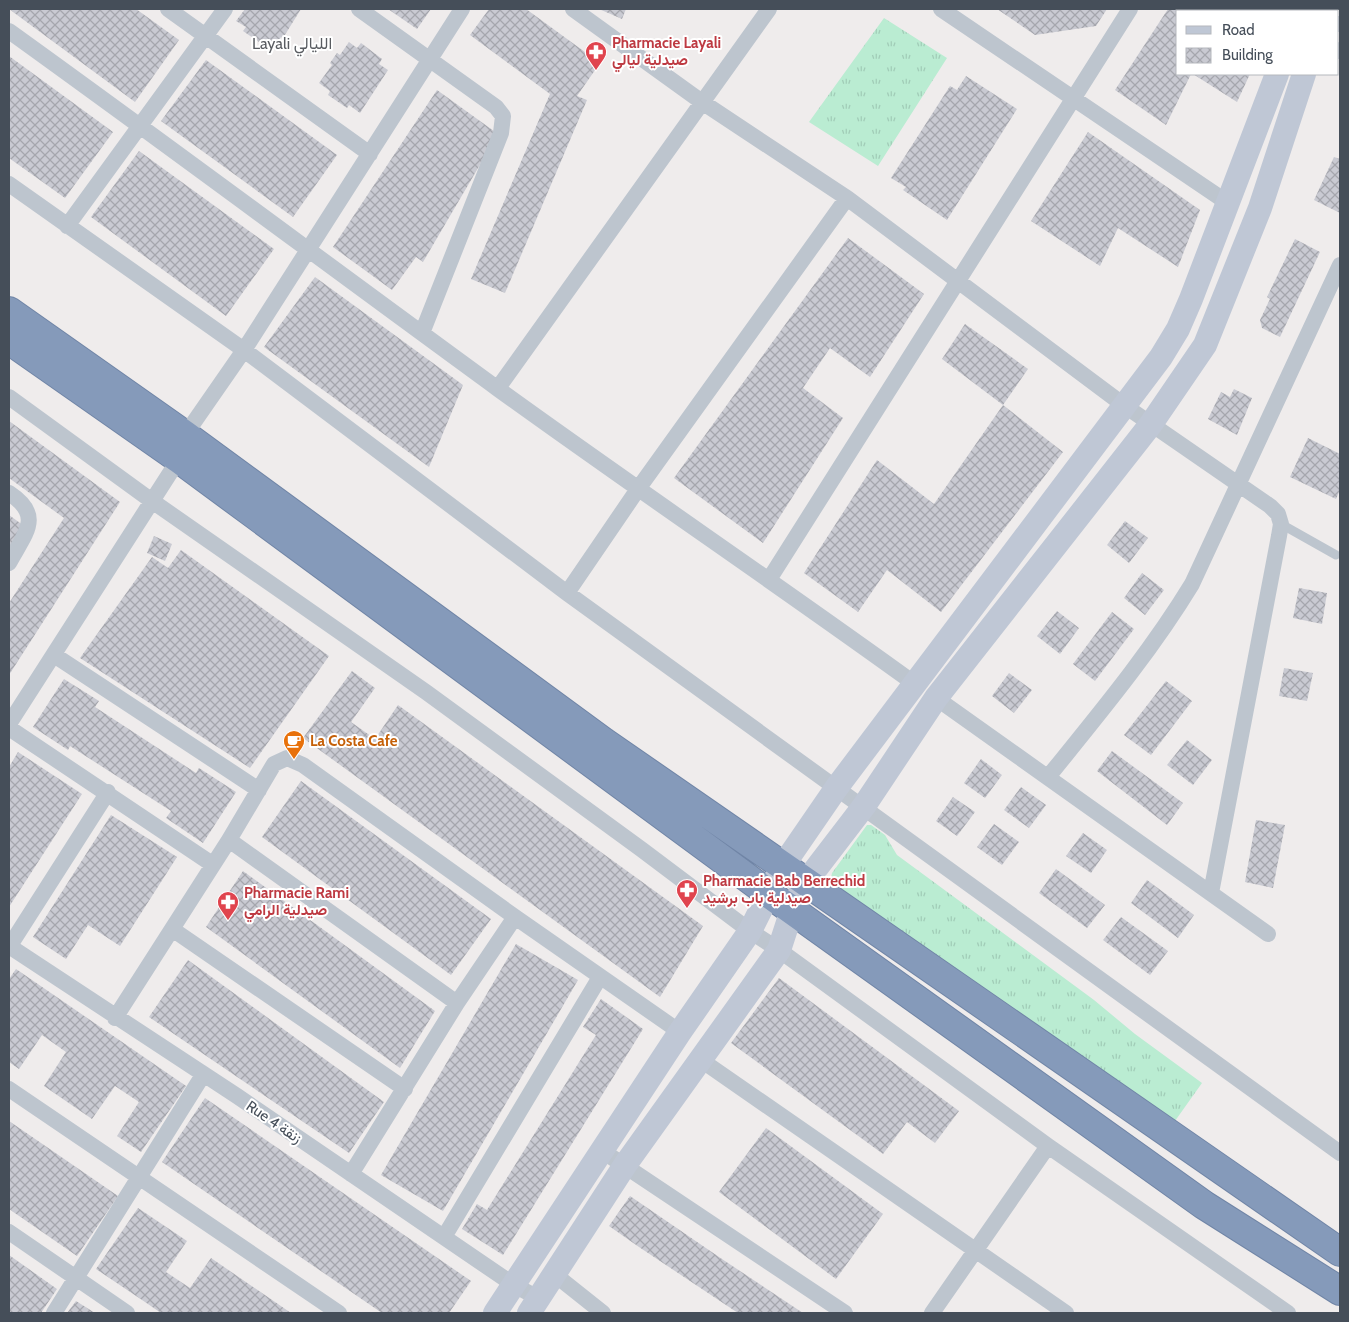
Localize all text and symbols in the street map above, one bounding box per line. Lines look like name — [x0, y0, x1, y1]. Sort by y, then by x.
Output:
legend — [1176, 10, 1339, 75]
text: Road — [1222, 21, 1255, 39]
district label: Layali الليالي — [252, 34, 332, 57]
place label: Pharmacie Layali صيدلية ليالي — [612, 34, 721, 73]
pharmacy icon: Pharmacie Layali صيدلية ليالي — [584, 40, 608, 71]
text: Building — [1222, 46, 1273, 64]
cafe icon: La Costa Cafe — [282, 729, 306, 760]
place label: La Costa Cafe — [310, 732, 398, 750]
place label: Pharmacie Bab Berrechid صيدلية باب برشيد — [703, 872, 865, 907]
pharmacy icon: Pharmacie Bab Berrechid صيدلية باب برشيد — [675, 878, 699, 909]
place label: Pharmacie Rami صيدلية الرامي — [244, 884, 349, 923]
pharmacy icon: Pharmacie Rami صيدلية الرامي — [216, 890, 240, 921]
street label: Rue 4 زنقة — [243, 1097, 305, 1147]

